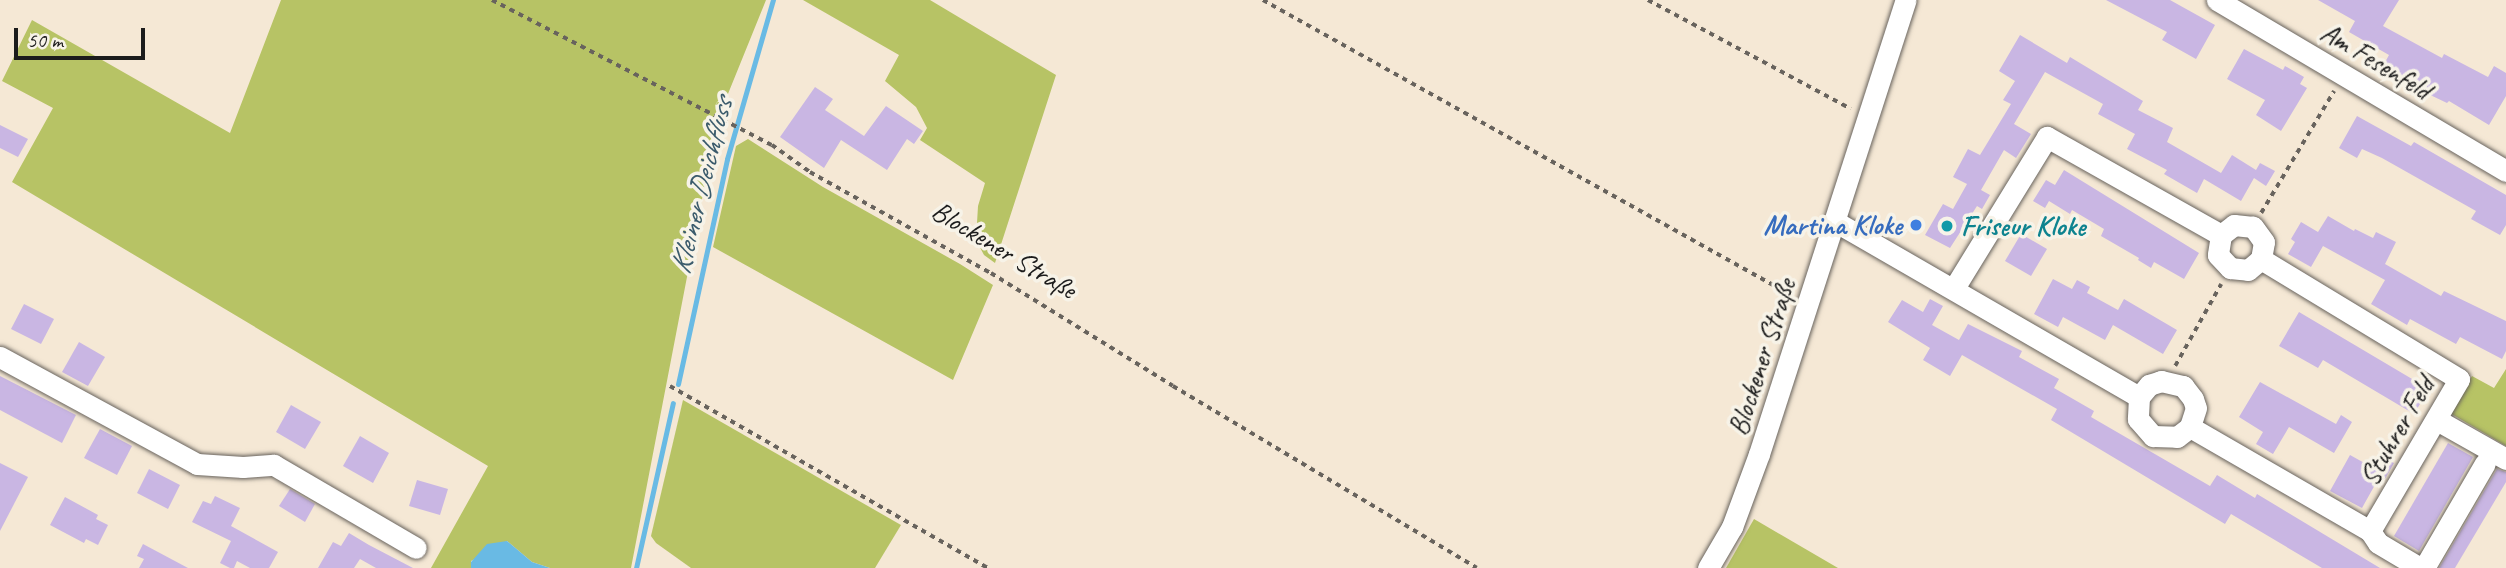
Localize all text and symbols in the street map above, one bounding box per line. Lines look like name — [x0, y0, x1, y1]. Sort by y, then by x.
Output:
scale bar — [18, 14, 149, 58]
street label: Am Fesenfeld — [2315, 15, 2437, 107]
text: 50 m — [27, 27, 63, 53]
water label: Kleiner Deichfluss — [662, 95, 740, 277]
street label: Blockener Straße — [925, 194, 1083, 306]
place label: Martina Kloke — [1763, 208, 1902, 242]
place label: Friseur Kloke — [1961, 209, 2085, 243]
marker: Martina Kloke — [1908, 217, 1924, 233]
marker: Friseur Kloke — [1939, 218, 1955, 234]
street label: Blockener Straße — [1721, 274, 1803, 440]
street label: Stuhrer Feld — [2352, 371, 2442, 491]

